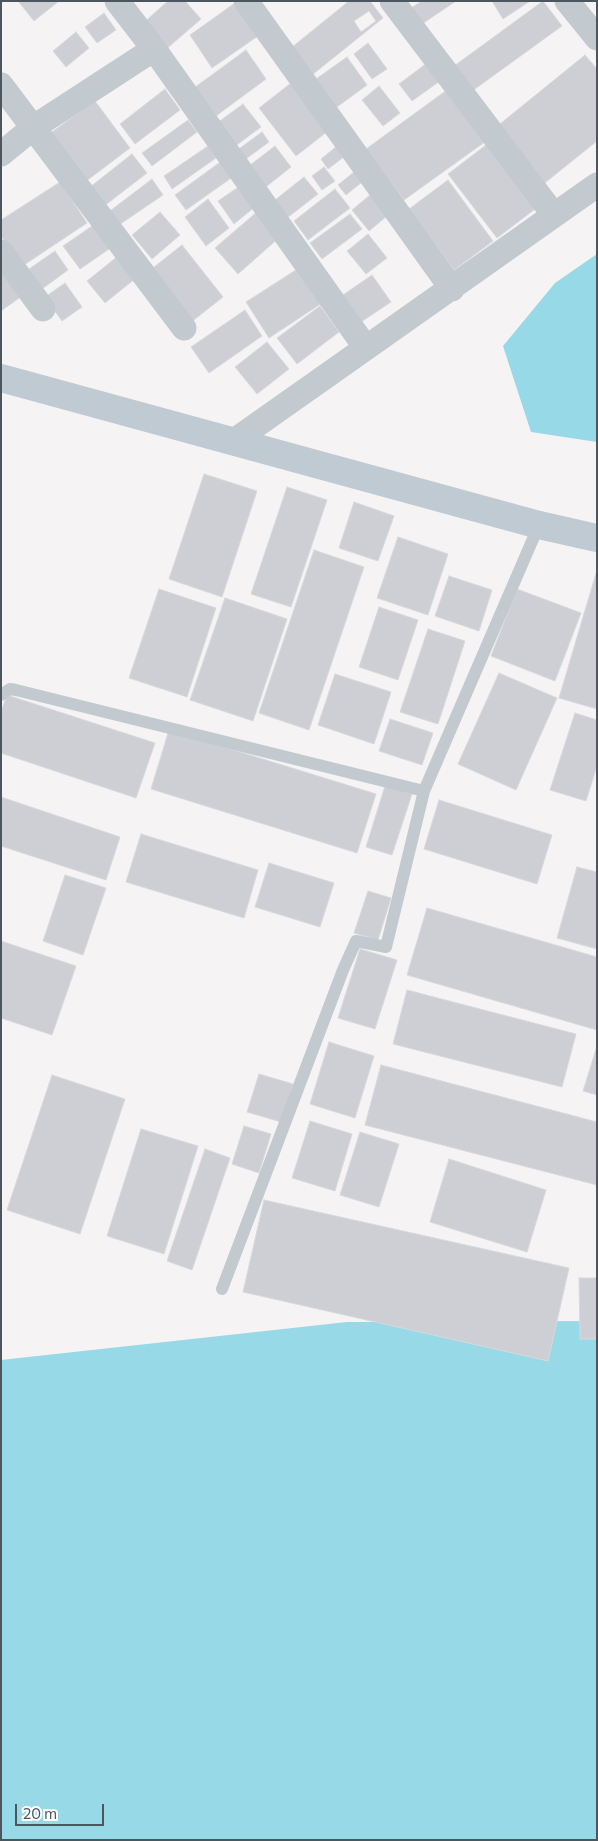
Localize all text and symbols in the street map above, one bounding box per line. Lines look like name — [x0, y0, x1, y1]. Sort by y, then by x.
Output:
scale bar — [18, 1794, 106, 1826]
text: 20 m — [23, 1804, 57, 1822]

